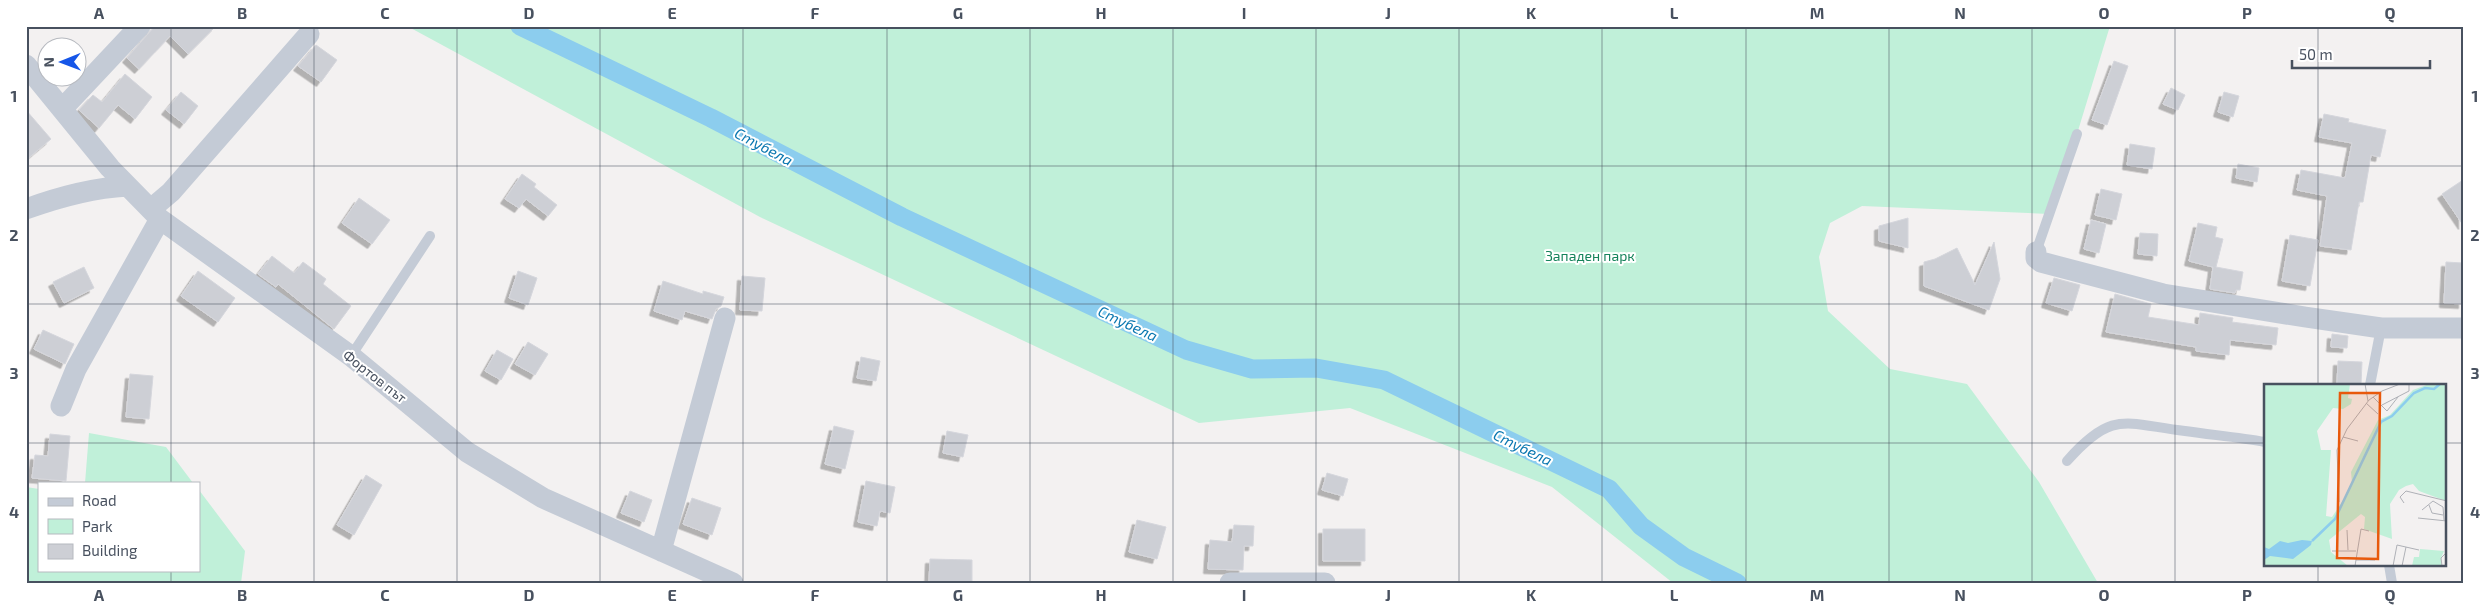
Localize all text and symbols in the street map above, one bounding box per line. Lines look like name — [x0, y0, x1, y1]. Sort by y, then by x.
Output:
text: A — [94, 3, 105, 22]
text: B — [237, 3, 247, 22]
text: C — [380, 3, 390, 22]
text: D — [524, 3, 535, 22]
text: E — [667, 3, 677, 22]
text: F — [811, 3, 820, 22]
text: G — [953, 3, 963, 22]
text: H — [1095, 3, 1107, 22]
text: I — [1242, 3, 1246, 22]
text: J — [1385, 3, 1391, 22]
text: K — [1526, 3, 1537, 22]
text: L — [1670, 3, 1679, 22]
text: M — [1810, 3, 1824, 22]
text: N — [1954, 3, 1966, 22]
text: O — [2098, 3, 2110, 22]
text: P — [2242, 3, 2252, 22]
text: Q — [2384, 3, 2396, 23]
north arrow — [38, 38, 88, 88]
scale bar — [2292, 38, 2429, 70]
text: 50 m — [2299, 45, 2333, 63]
text: N — [40, 57, 57, 67]
text: 1 — [11, 86, 17, 105]
text: 1 — [2472, 86, 2478, 105]
water label: Стубела — [732, 123, 796, 169]
text: 2 — [9, 225, 19, 244]
text: 2 — [2470, 225, 2480, 244]
park label: Западен парк — [1545, 247, 1635, 264]
water label: Стубела — [1095, 301, 1161, 345]
street label: Фортов път — [340, 346, 410, 406]
text: 3 — [9, 363, 19, 382]
text: 3 — [2470, 363, 2480, 382]
inset map — [2264, 384, 2446, 566]
water label: Стубела — [1491, 425, 1555, 469]
legend — [38, 482, 200, 572]
text: Road — [82, 491, 117, 509]
text: 4 — [9, 502, 19, 521]
text: 4 — [2470, 502, 2480, 521]
text: Park — [82, 517, 113, 535]
text: Building — [82, 541, 138, 559]
text: A — [94, 585, 105, 604]
text: B — [237, 585, 247, 604]
text: C — [380, 585, 390, 604]
text: D — [524, 585, 535, 604]
text: E — [667, 585, 677, 604]
text: F — [811, 585, 820, 604]
text: G — [953, 585, 963, 604]
text: H — [1095, 585, 1107, 604]
text: I — [1242, 585, 1246, 604]
text: J — [1385, 585, 1391, 604]
text: K — [1526, 585, 1537, 604]
text: L — [1670, 585, 1679, 604]
text: M — [1810, 585, 1824, 604]
text: N — [1954, 585, 1966, 604]
text: O — [2098, 585, 2110, 604]
text: P — [2242, 585, 2252, 604]
text: Q — [2384, 585, 2396, 605]

